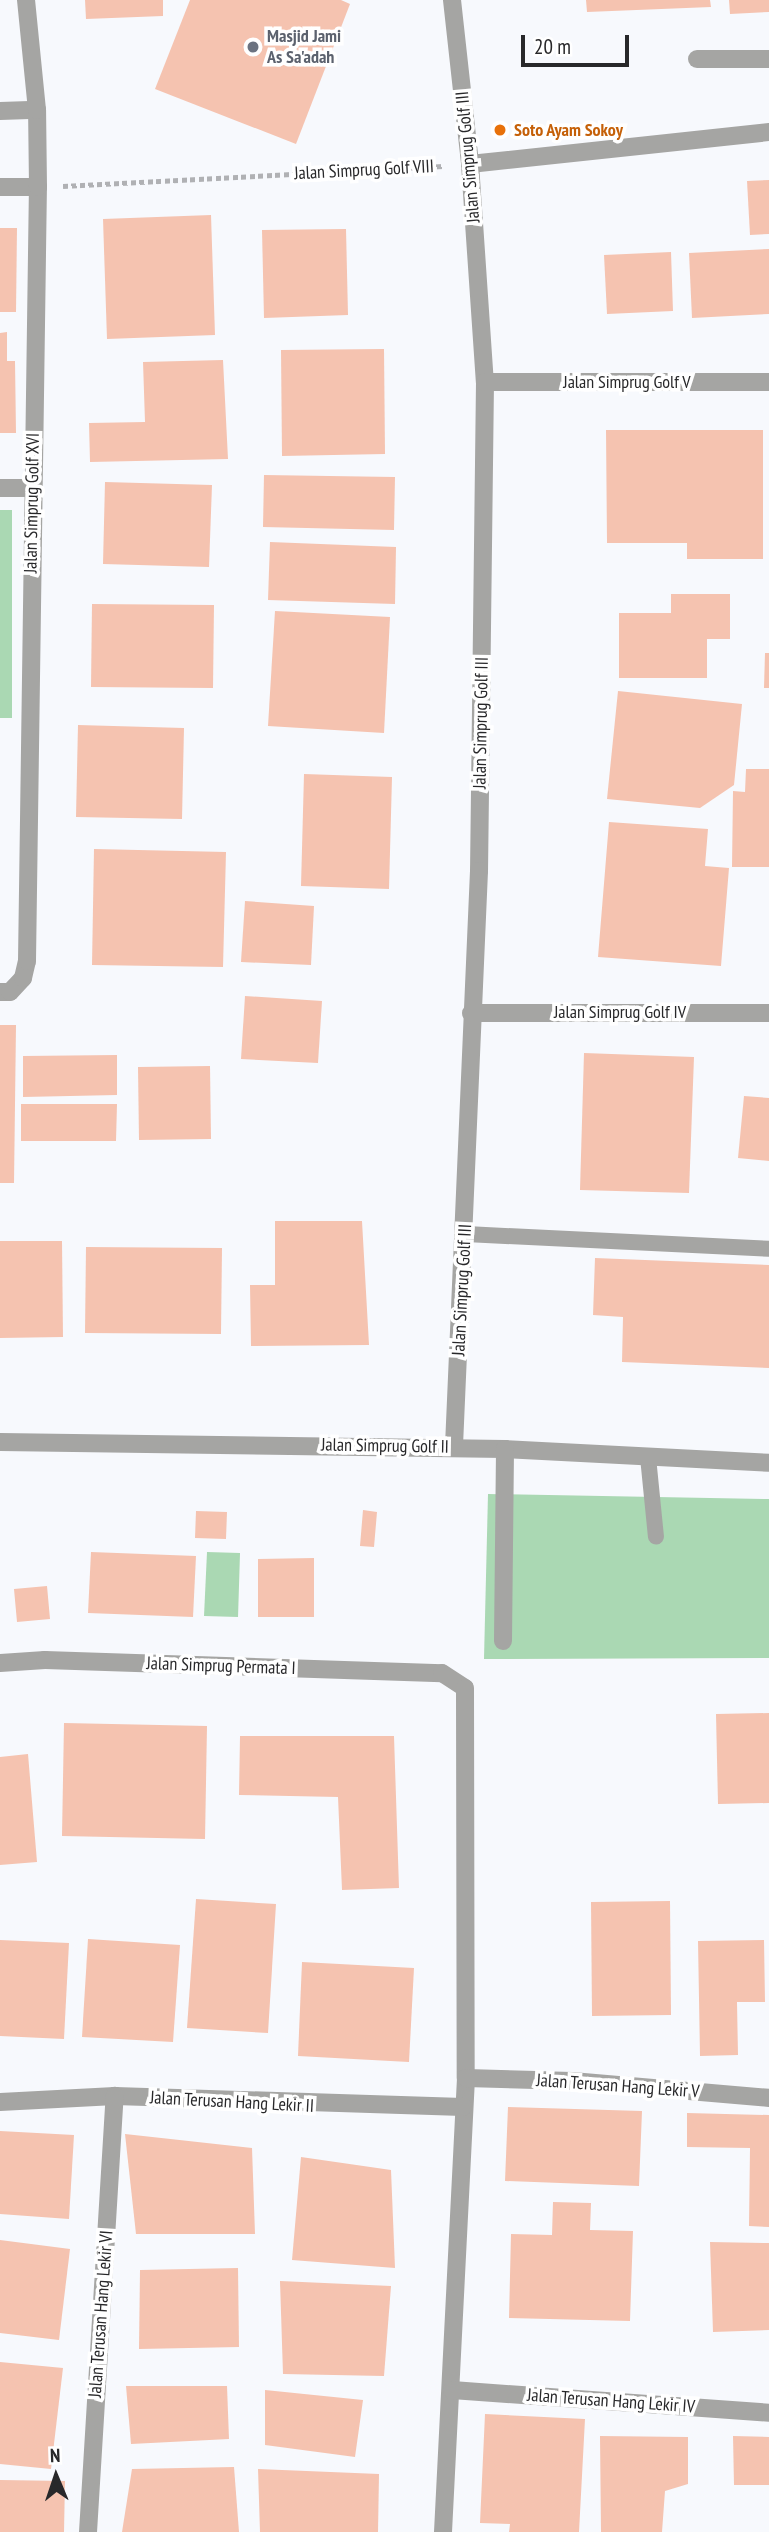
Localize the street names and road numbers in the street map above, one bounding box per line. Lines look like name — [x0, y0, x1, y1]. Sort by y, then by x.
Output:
street label: Jalan Simprug Golf III — [451, 90, 485, 224]
street label: Jalan Simprug Golf VIII — [293, 156, 435, 184]
street label: Jalan Simprug Golf V — [563, 371, 691, 393]
street label: Jalan Simprug Golf XVI — [20, 432, 44, 574]
street label: Jalan Simprug Golf III — [469, 657, 493, 789]
street label: Jalan Simprug Golf IV — [554, 1001, 686, 1023]
street label: Jalan Simprug Golf III — [448, 1224, 476, 1356]
street label: Jalan Simprug Golf II — [321, 1434, 449, 1458]
street label: Jalan Simprug Permata I — [146, 1653, 296, 1679]
street label: Jalan Terusan Hang Lekir V — [535, 2069, 701, 2103]
street label: Jalan Terusan Hang Lekir II — [149, 2087, 315, 2117]
street label: Jalan Terusan Hang Lekir VI — [84, 2229, 118, 2399]
street label: Jalan Terusan Hang Lekir IV — [526, 2384, 696, 2418]

